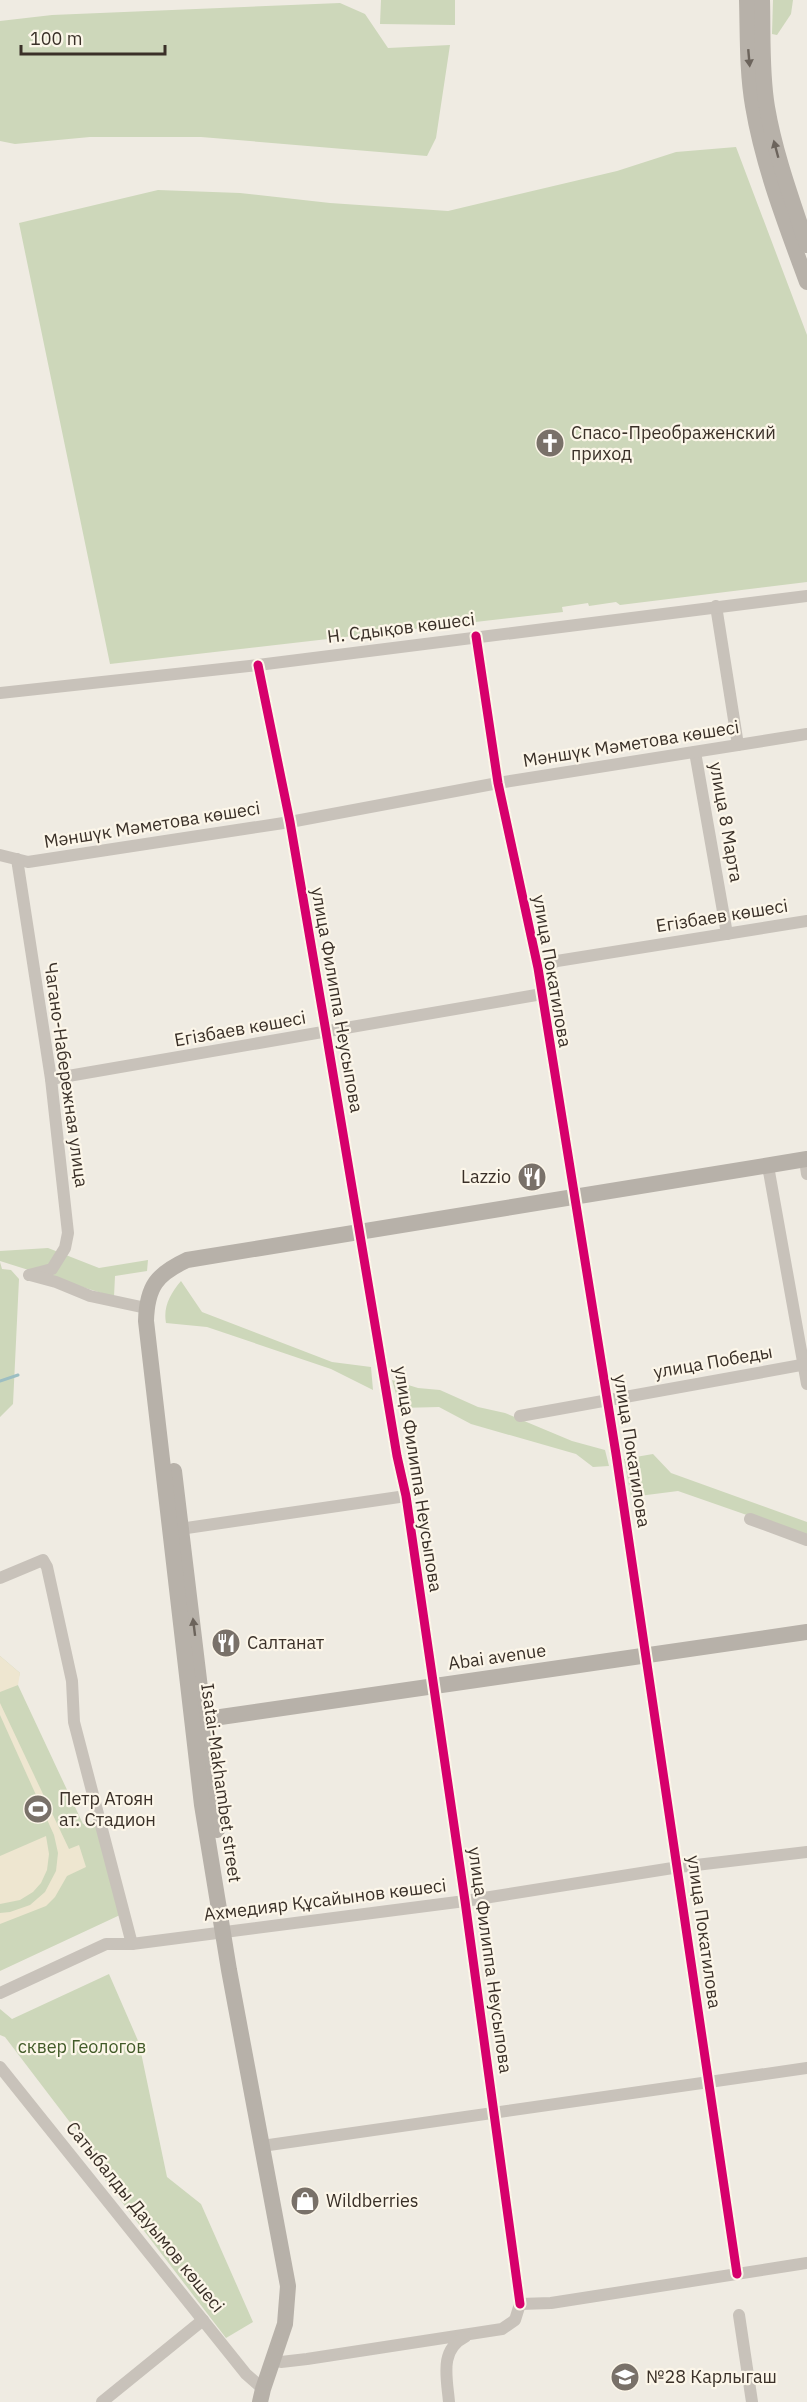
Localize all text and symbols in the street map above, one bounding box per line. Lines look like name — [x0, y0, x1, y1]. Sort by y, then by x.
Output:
scale bar — [21, 18, 165, 56]
text: 100 m — [30, 27, 82, 50]
one-way arrow — [744, 49, 754, 68]
one-way arrow — [771, 140, 781, 158]
place label: Спасо-Преображенский приход — [571, 421, 776, 465]
church icon: Спасо-Преображенский приход — [534, 427, 566, 459]
street label: Н. Сдықов көшесі — [326, 607, 476, 648]
street label: Мәншүк Мәметова көшесі — [521, 715, 741, 772]
street label: улица 8 Марта — [705, 760, 748, 884]
street label: Мәншүк Мәметова көшесі — [42, 796, 262, 853]
street label: улица Филиппа Неусыпова — [306, 885, 369, 1115]
street label: улица Покатилова — [528, 893, 577, 1049]
street label: Егізбаев көшесі — [654, 894, 790, 937]
street label: Чагано-Набережная улица — [39, 961, 94, 1189]
street label: Егізбаев көшесі — [172, 1006, 308, 1051]
restaurant icon: Lazzio — [516, 1161, 548, 1193]
place label: Lazzio — [461, 1165, 511, 1188]
street label: улица Победы — [652, 1340, 774, 1383]
street label: улица Филиппа Неусыпова — [389, 1364, 448, 1594]
street label: улица Покатилова — [609, 1373, 656, 1529]
one-way arrow — [189, 1617, 198, 1636]
restaurant icon: Салтанат — [210, 1627, 242, 1659]
place label: Салтанат — [247, 1631, 325, 1654]
street label: Abai avenue — [446, 1638, 548, 1675]
street label: Isatai-Makhambet street — [196, 1682, 247, 1884]
place label: Петр Атоян ат. Стадион — [59, 1787, 156, 1831]
sports icon: Петр Атоян ат. Стадион — [22, 1793, 54, 1825]
street label: улица Филиппа Неусыпова — [463, 1845, 518, 2075]
street label: улица Покатилова — [682, 1854, 727, 2010]
street label: Ахмедияр Құсайынов көшесі — [202, 1873, 448, 1926]
park label: сквер Геологов — [18, 2035, 146, 2058]
street label: Сатыбалды Дауымов көшесі — [61, 2117, 230, 2317]
shop icon: Wildberries — [289, 2185, 321, 2217]
place label: Wildberries — [326, 2189, 419, 2212]
school or university icon: №28 Карлыгаш — [609, 2361, 641, 2393]
place label: №28 Карлыгаш — [646, 2365, 777, 2388]

